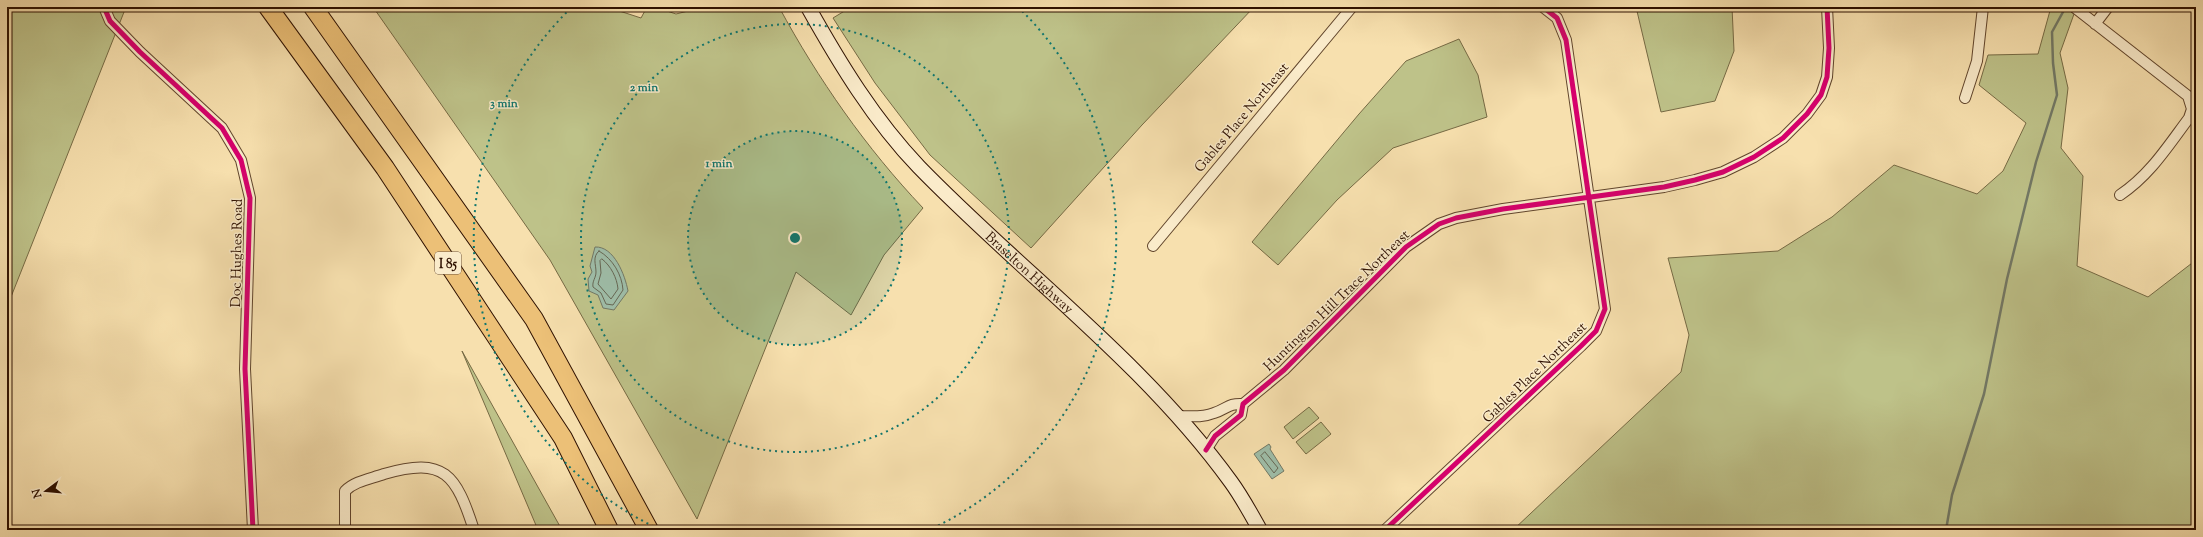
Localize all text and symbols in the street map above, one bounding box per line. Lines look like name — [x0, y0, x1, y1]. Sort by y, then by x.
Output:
street label: Gables Place Northeast — [1191, 59, 1295, 178]
text: 2 min — [630, 79, 659, 97]
text: 3 min — [490, 95, 519, 113]
text: 1 min — [704, 155, 733, 173]
street label: Doc Hughes Road — [227, 198, 249, 307]
street label: Huntington Hill Trace Northeast — [1260, 226, 1415, 377]
street label: Braselton Highway — [980, 228, 1077, 319]
centre of rings — [788, 231, 802, 245]
road number: I 85 — [435, 252, 461, 274]
street label: Gables Place Northeast — [1479, 318, 1592, 429]
north arrow — [26, 471, 66, 511]
text: N — [28, 487, 47, 501]

